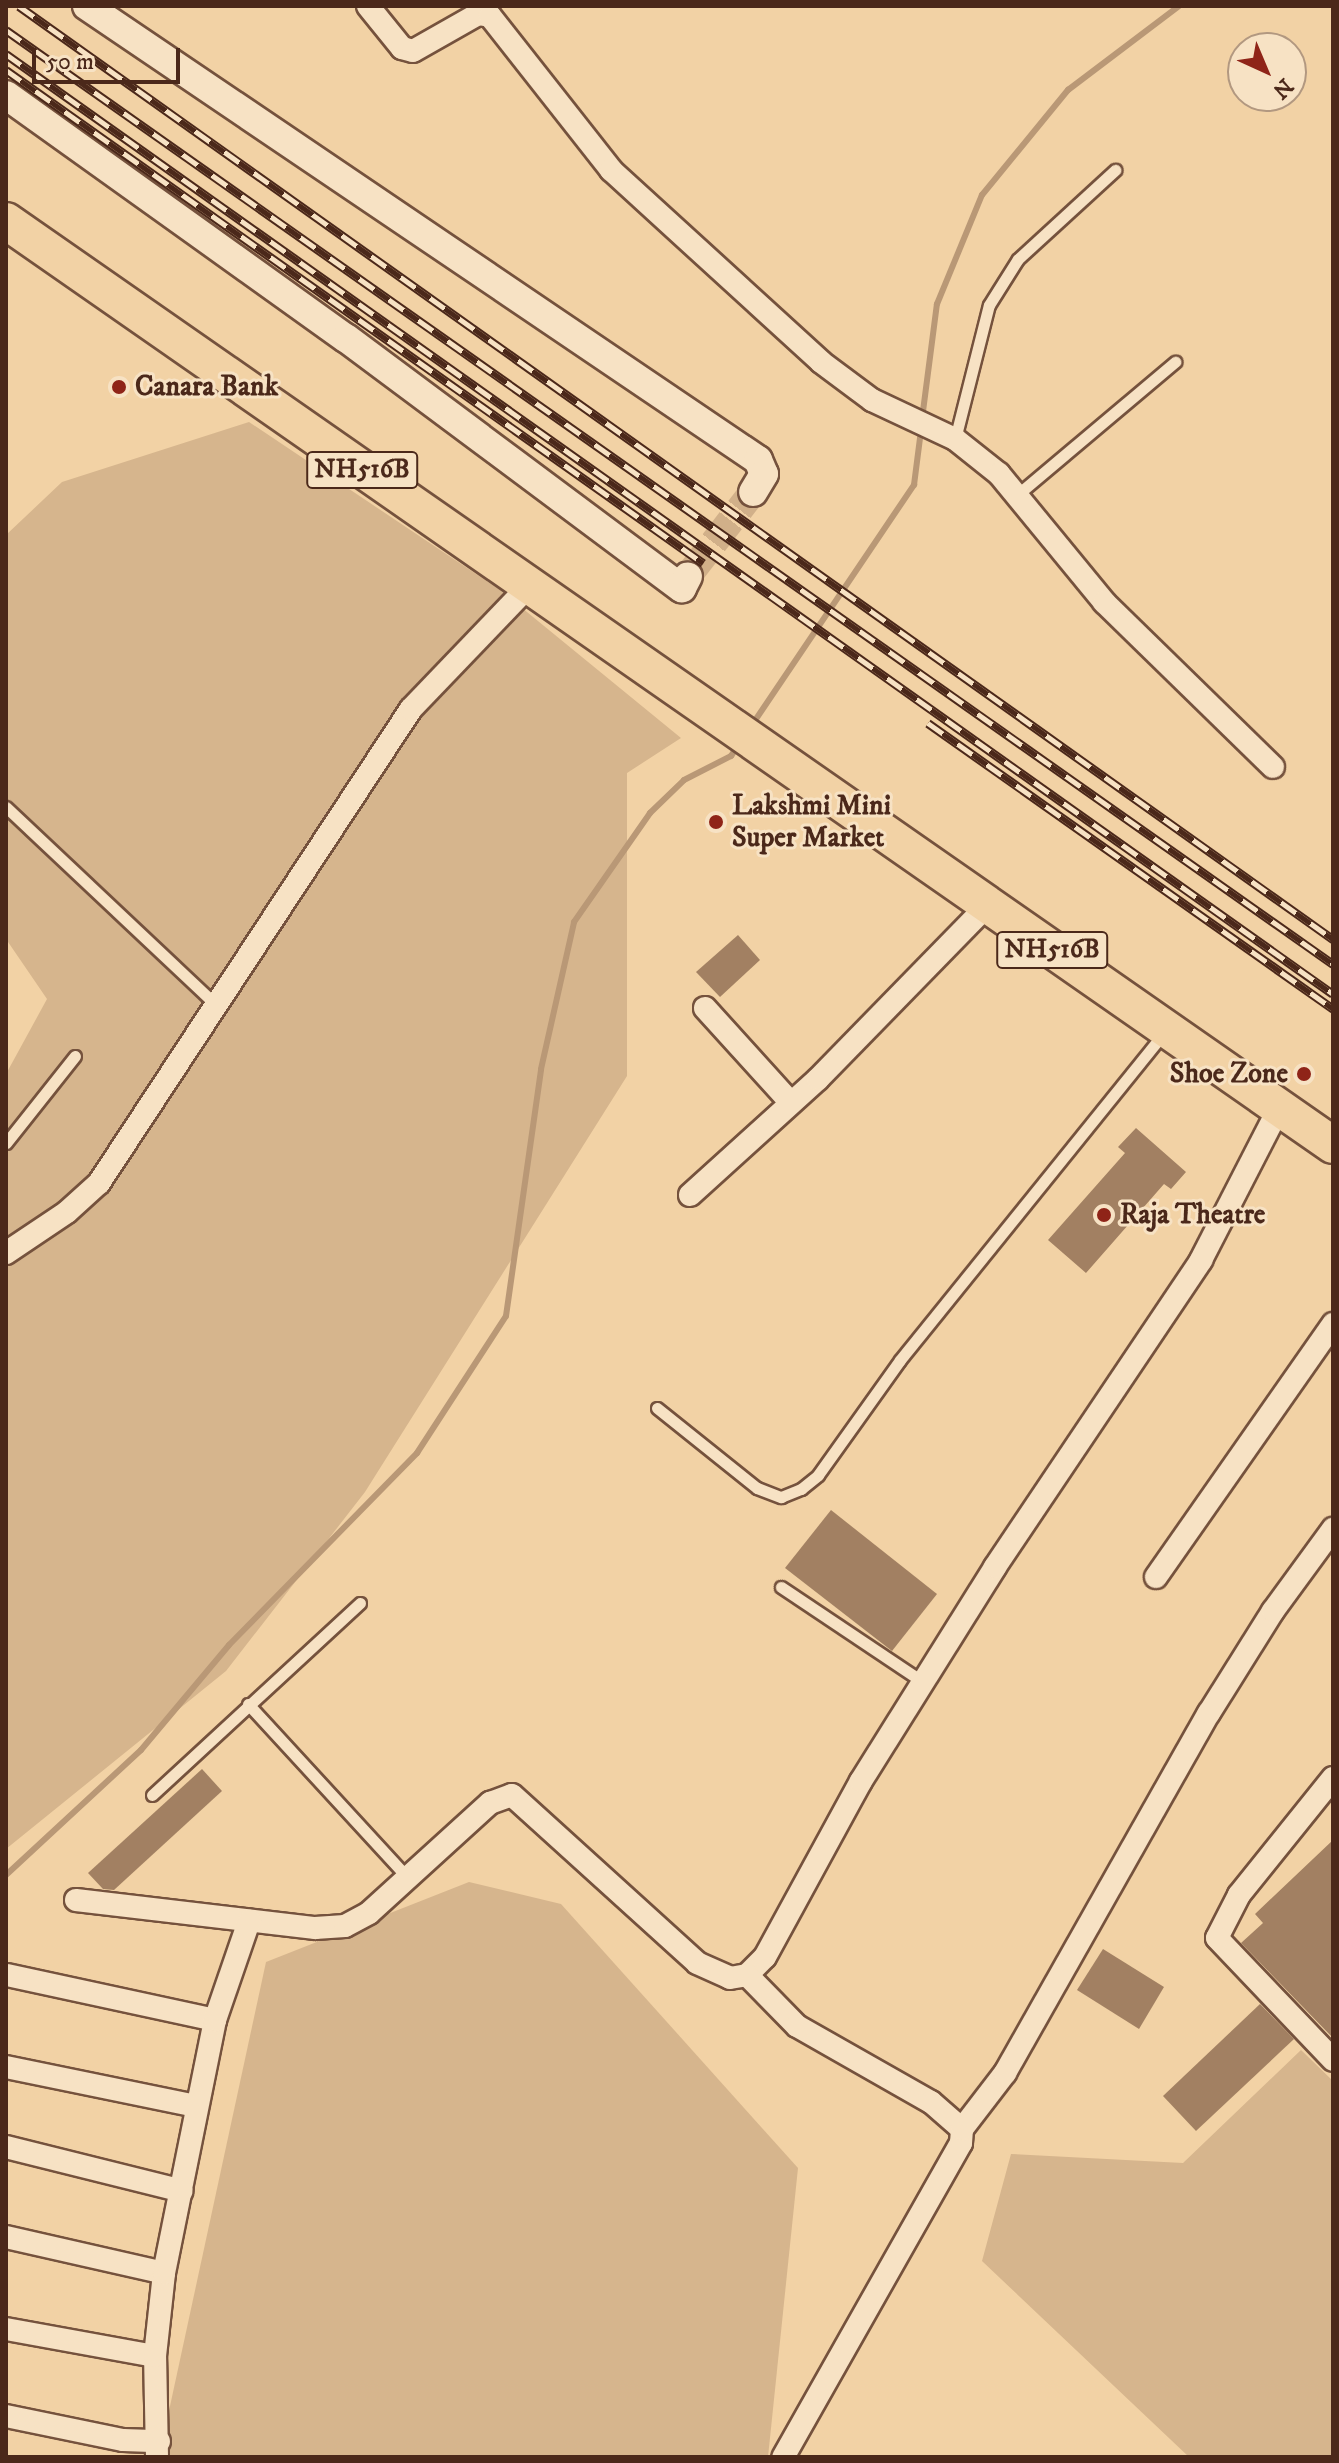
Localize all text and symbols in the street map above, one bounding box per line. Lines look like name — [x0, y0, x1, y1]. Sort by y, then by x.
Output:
scale bar — [36, 32, 184, 82]
north arrow — [1227, 32, 1307, 112]
text: 50 m — [46, 47, 94, 77]
text: N — [1267, 72, 1299, 104]
place label: Canara Bank — [135, 370, 278, 404]
marker: Canara Bank — [110, 378, 128, 396]
road number: NH516B — [306, 448, 418, 492]
place label: Lakshmi Mini Super Market — [732, 789, 891, 855]
marker: Lakshmi Mini Super Market — [707, 813, 725, 831]
road number: NH516B — [996, 928, 1108, 972]
place label: Shoe Zone — [1170, 1057, 1288, 1091]
marker: Shoe Zone — [1295, 1065, 1313, 1083]
place label: Raja Theatre — [1120, 1198, 1265, 1232]
marker: Raja Theatre — [1095, 1206, 1113, 1224]

